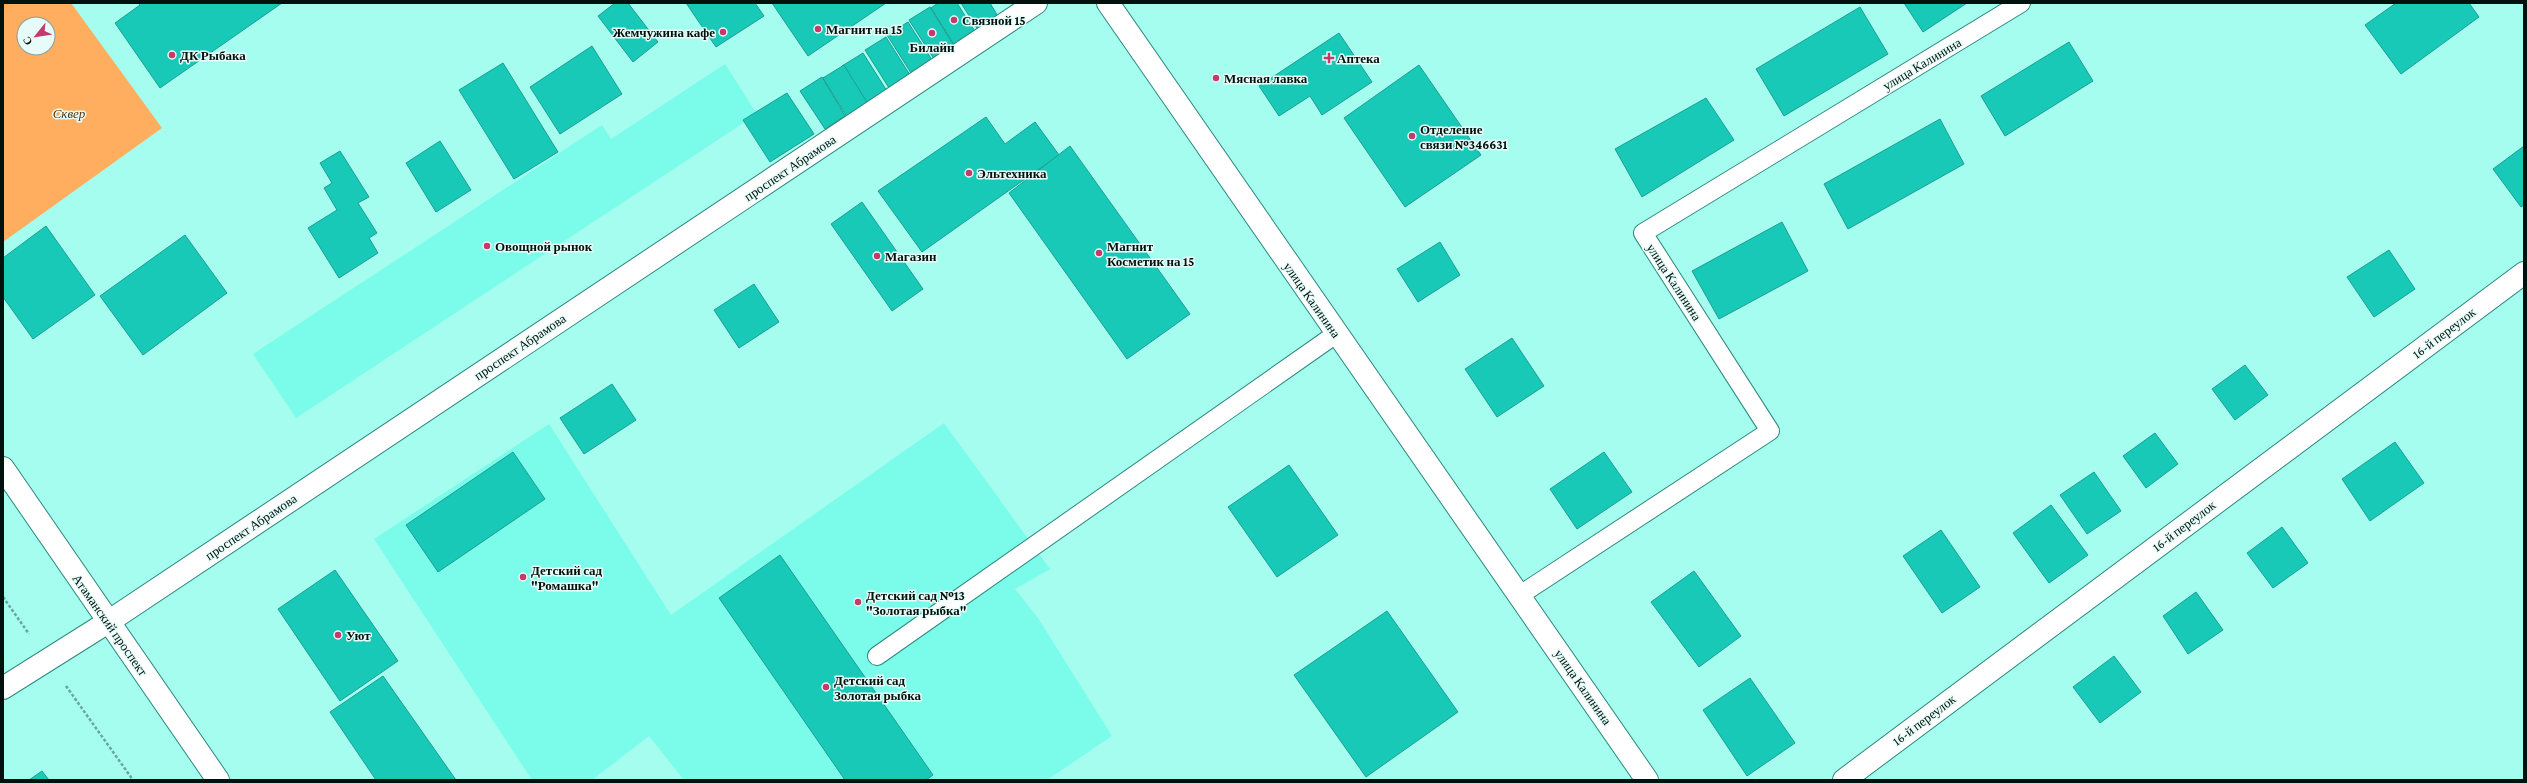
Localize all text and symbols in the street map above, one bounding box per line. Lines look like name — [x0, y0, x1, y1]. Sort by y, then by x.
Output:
place label: Связной 15 — [962, 13, 1026, 28]
marker: Связной 15 — [949, 15, 959, 25]
north arrow — [16, 16, 56, 56]
place label: Магнит на 15 — [826, 22, 902, 37]
marker: Магнит на 15 — [813, 24, 823, 34]
place label: Жемчужина кафе — [613, 25, 715, 40]
marker: Жемчужина кафе — [718, 27, 728, 37]
marker: Билайн — [927, 28, 937, 38]
text: С — [20, 35, 35, 47]
street label: улица Калинина — [1880, 35, 1964, 93]
place label: Билайн — [910, 40, 955, 55]
place label: ДК Рыбака — [180, 48, 246, 63]
marker: ДК Рыбака — [167, 50, 177, 60]
place label: Аптека — [1337, 51, 1380, 66]
marker: Аптека — [1324, 53, 1334, 63]
place label: Мясная лавка — [1224, 71, 1308, 86]
marker: Мясная лавка — [1211, 73, 1221, 83]
park label: Сквер — [53, 106, 86, 121]
place label: Отделение связи №346631 — [1420, 122, 1508, 152]
marker: Отделение связи №346631 — [1407, 131, 1417, 141]
street label: проспект Абрамова — [741, 132, 839, 204]
place label: Эльтехника — [977, 166, 1047, 181]
marker: Эльтехника — [964, 168, 974, 178]
place label: Овощной рынок — [495, 239, 593, 254]
place label: Магнит Косметик на 15 — [1107, 239, 1194, 269]
marker: Овощной рынок — [482, 241, 492, 251]
street label: улица Калинина — [1643, 241, 1705, 324]
marker: Магнит Косметик на 15 — [1094, 248, 1104, 258]
place label: Магазин — [885, 249, 937, 264]
marker: Магазин — [872, 251, 882, 261]
street label: улица Калинина — [1280, 259, 1344, 341]
street label: 16-й переулок — [2410, 304, 2479, 362]
street label: проспект Абрамова — [471, 311, 569, 383]
street label: проспект Абрамова — [202, 491, 300, 563]
street label: 16-й переулок — [2150, 497, 2219, 555]
place label: Детский сад "Ромашка" — [531, 563, 603, 593]
street label: Атаманский проспект — [69, 571, 151, 679]
marker: Детский сад "Ромашка" — [518, 572, 528, 582]
place label: Детский сад №13 "Золотая рыбка" — [866, 588, 967, 618]
marker: Детский сад №13 "Золотая рыбка" — [853, 597, 863, 607]
place label: Уют — [346, 628, 371, 643]
marker: Уют — [333, 630, 343, 640]
street label: улица Калинина — [1551, 646, 1615, 728]
place label: Детский сад Золотая рыбка — [834, 673, 922, 703]
marker: Детский сад Золотая рыбка — [821, 682, 831, 692]
street label: 16-й переулок — [1890, 691, 1959, 749]

